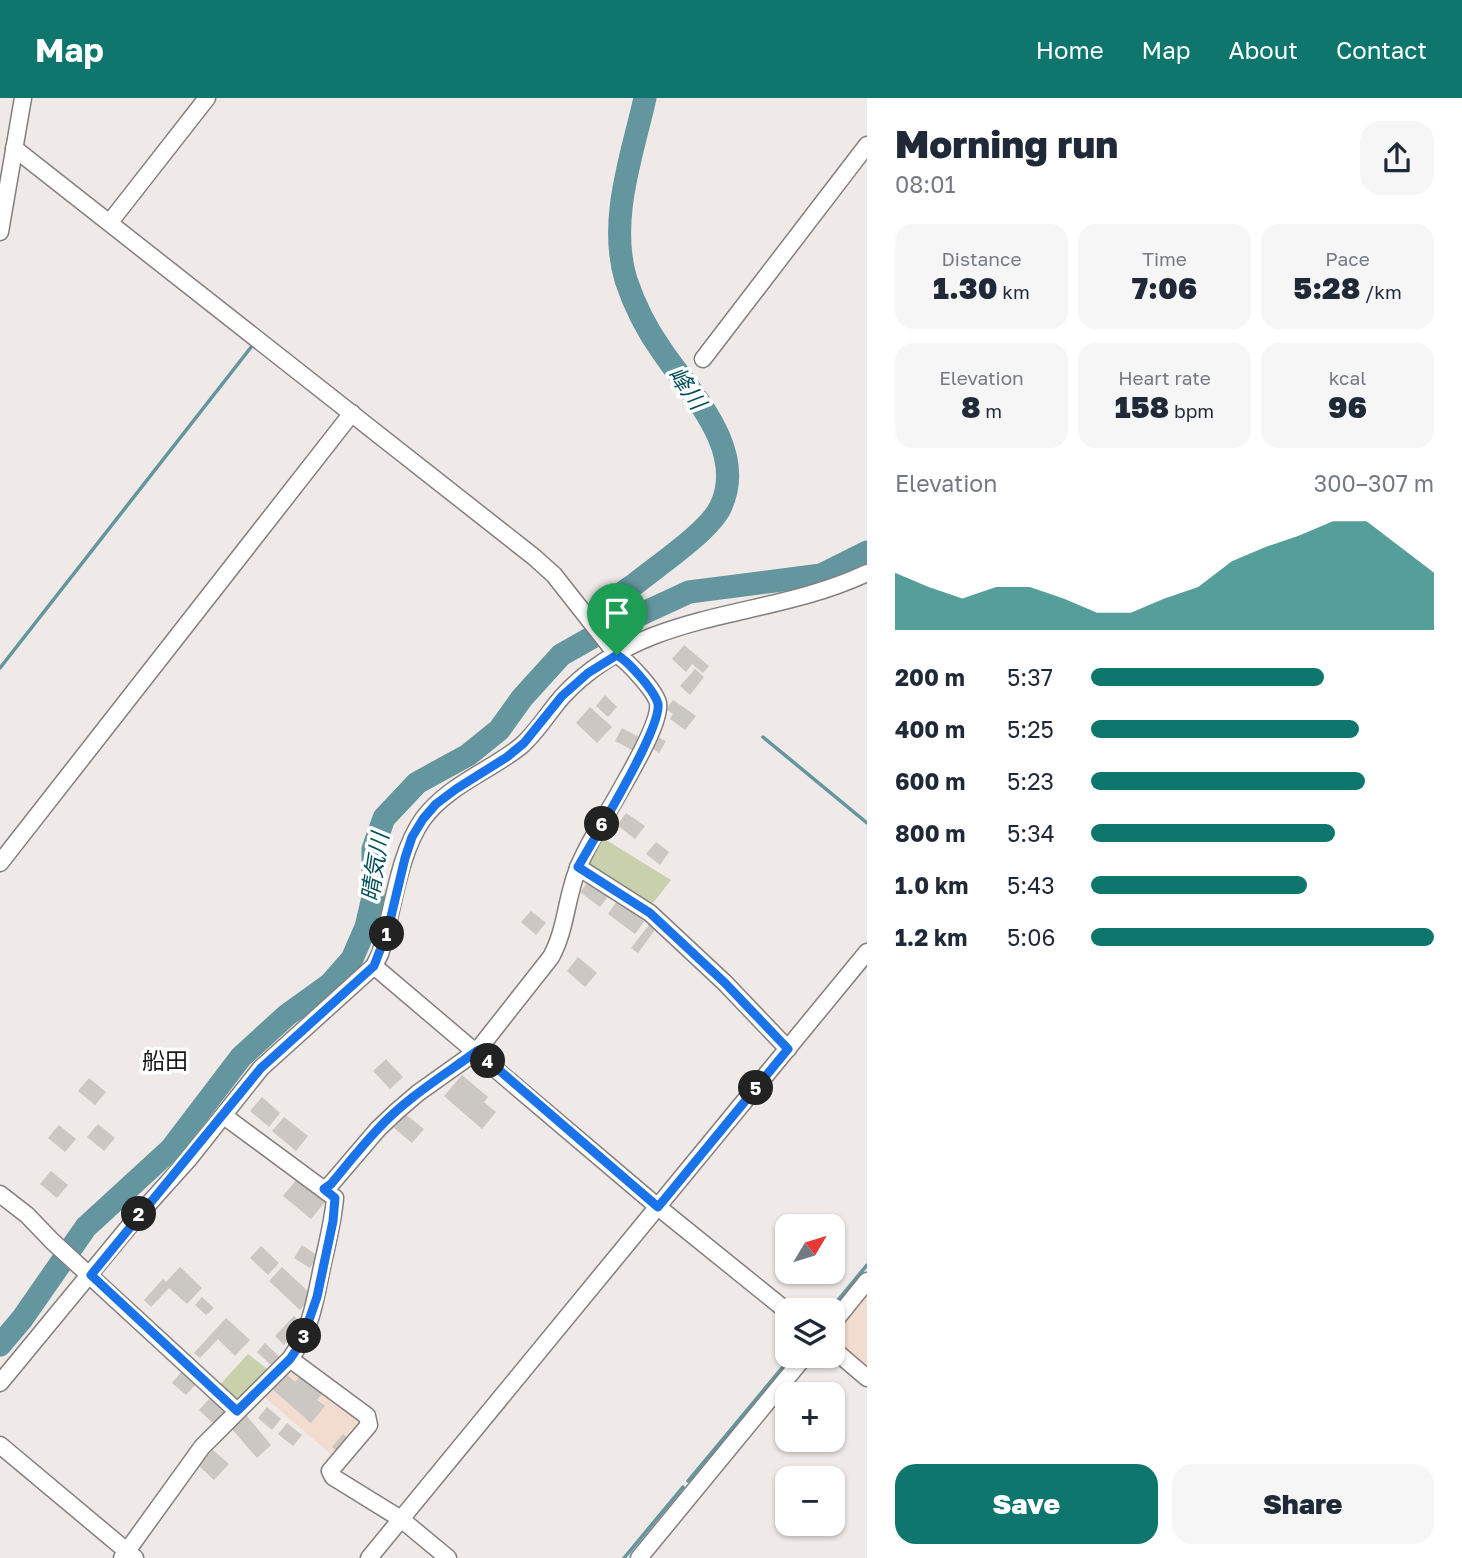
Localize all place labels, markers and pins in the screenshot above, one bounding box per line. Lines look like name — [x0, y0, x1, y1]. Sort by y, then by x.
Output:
pin — [587, 583, 647, 655]
pin: 6 — [584, 806, 620, 842]
pin: 1 — [370, 916, 404, 952]
pin: 4 — [470, 1044, 505, 1079]
pin: 5 — [738, 1070, 774, 1105]
pin: 2 — [122, 1196, 156, 1232]
pin: 3 — [286, 1318, 322, 1354]

